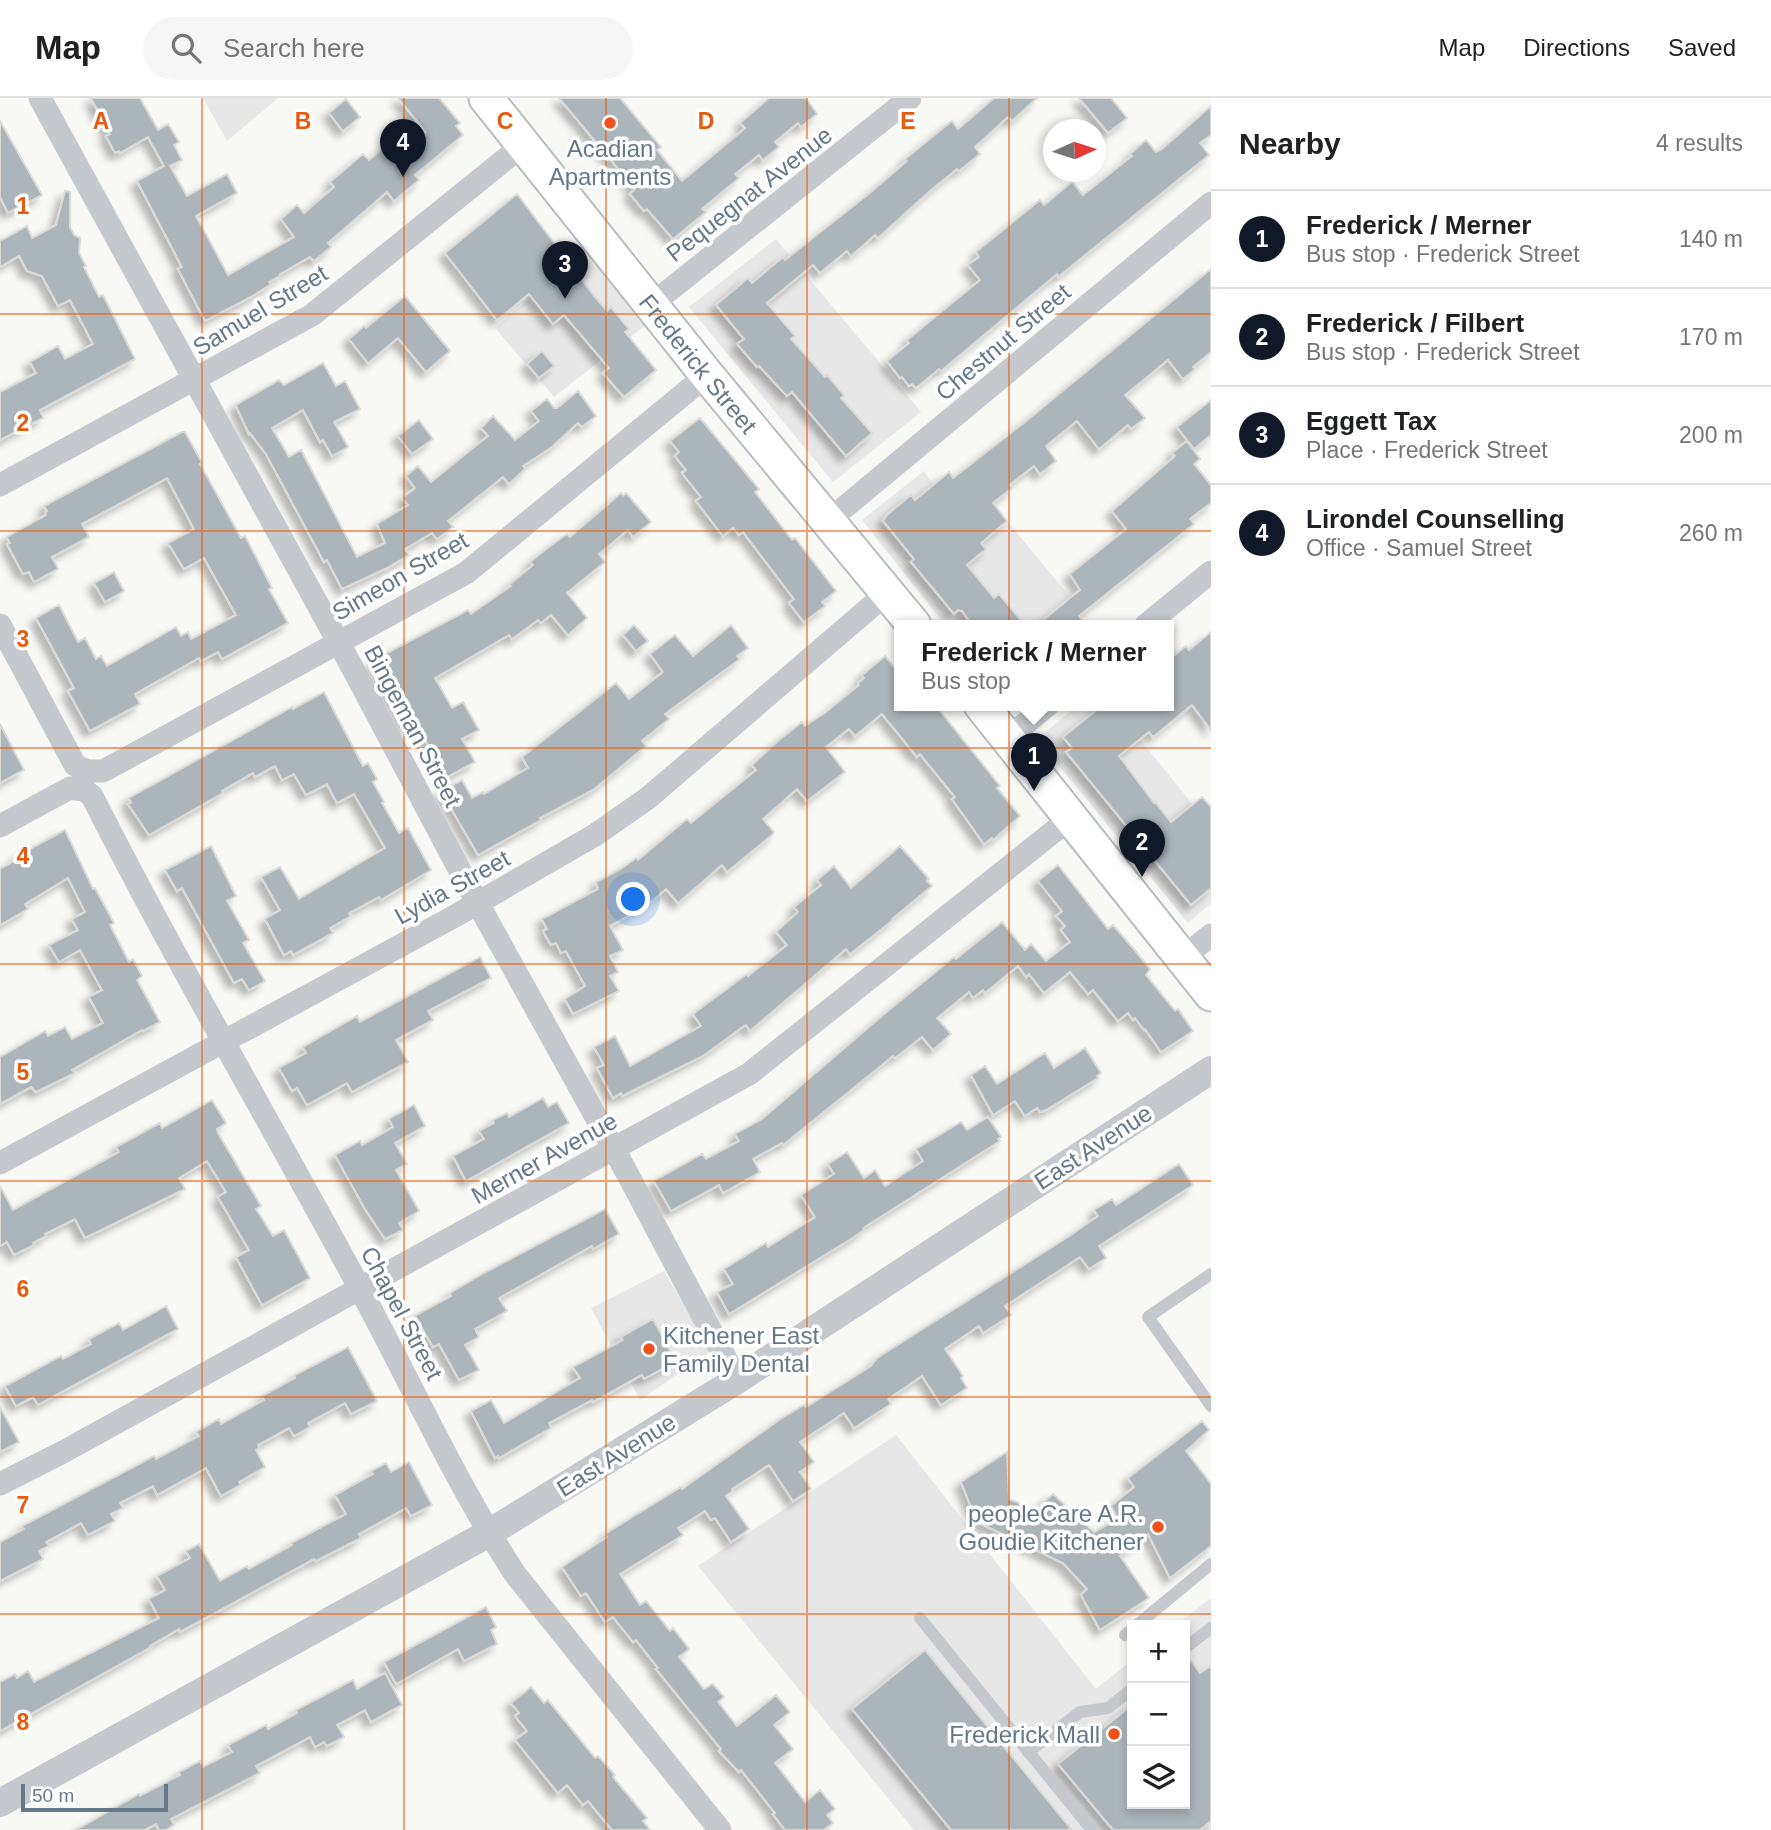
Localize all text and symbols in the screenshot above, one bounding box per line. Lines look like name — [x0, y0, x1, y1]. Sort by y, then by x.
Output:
search box — [143, 17, 633, 80]
text: Map — [35, 29, 101, 66]
icon: search — [167, 29, 205, 67]
text: Search here — [223, 33, 365, 63]
text: Map — [1439, 34, 1485, 61]
text: Directions — [1523, 34, 1630, 61]
text: Saved — [1668, 34, 1736, 61]
text: A — [93, 108, 109, 134]
text: B — [295, 108, 311, 134]
text: C — [497, 108, 513, 134]
text: D — [698, 108, 714, 134]
text: E — [900, 108, 916, 134]
marker: Acadian Apartments — [602, 115, 618, 131]
pin: 4 — [380, 119, 426, 177]
north arrow — [1043, 119, 1106, 182]
street label: Pequegnat Avenue — [661, 121, 837, 267]
text: Nearby — [1239, 127, 1341, 160]
text: 4 results — [1656, 130, 1743, 156]
place label: Acadian Apartments — [549, 135, 671, 190]
text: 1 — [17, 193, 30, 219]
text: Frederick / Merner — [1306, 210, 1531, 240]
text: 1 — [1256, 226, 1268, 252]
text: 140 m — [1679, 226, 1743, 252]
pin: 3 — [542, 241, 588, 299]
text: Bus stop · Frederick Street — [1306, 241, 1580, 267]
street label: Samuel Street — [188, 259, 332, 361]
street label: Chestnut Street — [930, 278, 1076, 406]
street label: Frederick Street — [634, 289, 763, 439]
text: Frederick / Filbert — [1306, 308, 1524, 338]
text: 2 — [1256, 324, 1268, 350]
text: 170 m — [1679, 324, 1743, 350]
text: Bus stop · Frederick Street — [1306, 339, 1580, 365]
text: Eggett Tax — [1306, 406, 1437, 436]
text: 2 — [17, 410, 29, 436]
text: 3 — [1256, 422, 1268, 448]
text: 200 m — [1679, 422, 1743, 448]
text: Place · Frederick Street — [1306, 437, 1548, 463]
text: Lirondel Counselling — [1306, 504, 1565, 534]
text: 4 — [1256, 520, 1268, 546]
text: 260 m — [1679, 520, 1743, 546]
street label: Simeon Street — [327, 526, 473, 626]
text: Office · Samuel Street — [1306, 535, 1532, 561]
popup — [894, 620, 1174, 711]
text: 3 — [17, 626, 29, 652]
text: Frederick / Merner — [921, 637, 1147, 667]
street label: Bingeman Street — [359, 641, 467, 812]
text: Bus stop — [921, 668, 1011, 694]
pin: 1 — [1011, 733, 1057, 791]
pin: 2 — [1119, 819, 1165, 877]
text: 4 — [17, 843, 30, 869]
street label: Lydia Street — [390, 844, 514, 930]
your location — [616, 882, 650, 916]
text: 5 — [17, 1059, 30, 1085]
street label: East Avenue — [1029, 1099, 1157, 1195]
street label: Merner Avenue — [466, 1107, 622, 1209]
street label: Chapel Street — [356, 1242, 449, 1384]
text: 6 — [17, 1276, 29, 1302]
place label: Kitchener East Family Dental — [663, 1322, 819, 1377]
marker: Kitchener East Family Dental — [641, 1341, 657, 1357]
street label: East Avenue — [552, 1408, 680, 1502]
text: 7 — [17, 1492, 29, 1518]
place label: peopleCare A.R. Goudie Kitchener — [959, 1500, 1144, 1555]
marker: peopleCare A.R. Goudie Kitchener — [1150, 1519, 1166, 1535]
map controls — [1127, 1620, 1190, 1809]
button: + — [1127, 1620, 1190, 1683]
button: − — [1127, 1683, 1190, 1746]
text: 8 — [17, 1709, 30, 1735]
place label: Frederick Mall — [949, 1721, 1100, 1748]
marker: Frederick Mall — [1106, 1726, 1122, 1742]
button: layers — [1127, 1746, 1190, 1809]
scale bar — [21, 1781, 168, 1813]
text: 50 m — [32, 1785, 74, 1806]

